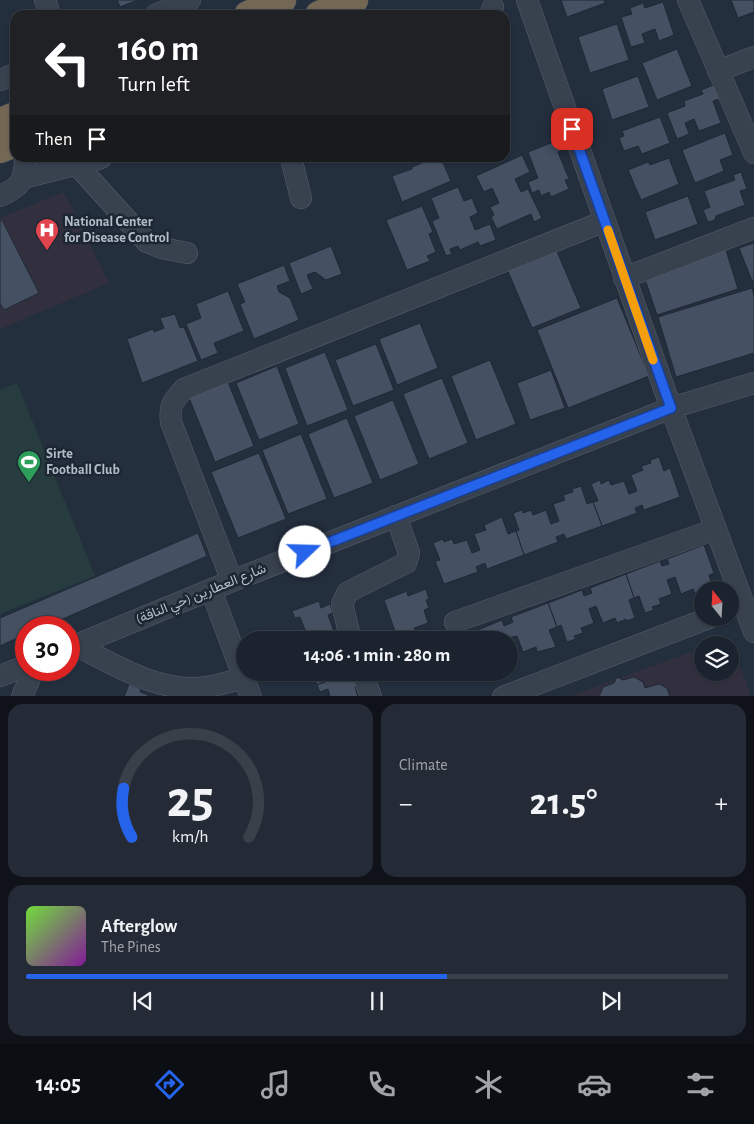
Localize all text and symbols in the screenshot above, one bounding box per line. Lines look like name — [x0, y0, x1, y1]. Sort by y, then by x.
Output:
icon: left — [35, 30, 100, 95]
text: 160 m — [118, 32, 199, 67]
text: Turn left — [118, 73, 190, 95]
pin — [551, 108, 593, 150]
icon: arrive — [558, 115, 586, 143]
icon: arrive — [83, 125, 111, 153]
text: Then — [35, 130, 73, 149]
place label: National Center for Disease Control — [64, 215, 169, 245]
hospital icon: National Center for Disease Control — [34, 217, 60, 251]
place label: Sirte Football Club — [46, 447, 120, 477]
sports icon: Sirte Football Club — [16, 449, 42, 483]
position arrow — [278, 525, 330, 577]
street label: شارع العطارين (حي الناقة) — [134, 561, 270, 630]
north arrow — [694, 581, 739, 626]
map controls — [694, 581, 739, 681]
speed limit sign: 30 — [15, 616, 80, 681]
button: layers — [694, 636, 739, 681]
text: 14:06 · 1 min · 280 m — [304, 646, 450, 665]
text: Climate — [399, 757, 448, 773]
text: 25 — [167, 774, 214, 826]
text: 21.5° — [530, 784, 597, 822]
text: − — [399, 790, 412, 818]
text: + — [715, 790, 728, 818]
text: km/h — [172, 828, 209, 846]
text: Afterglow — [101, 917, 177, 936]
text: The Pines — [101, 939, 161, 955]
icon: previous — [129, 987, 157, 1015]
icon: pause — [363, 987, 391, 1015]
icon: next — [597, 987, 625, 1015]
icon: directions — [152, 1067, 187, 1102]
icon: music — [258, 1067, 293, 1102]
icon: phone — [364, 1067, 399, 1102]
icon: climate — [471, 1067, 506, 1102]
icon: car — [577, 1067, 612, 1102]
icon: filters — [683, 1067, 718, 1102]
text: 14:05 — [36, 1073, 81, 1095]

